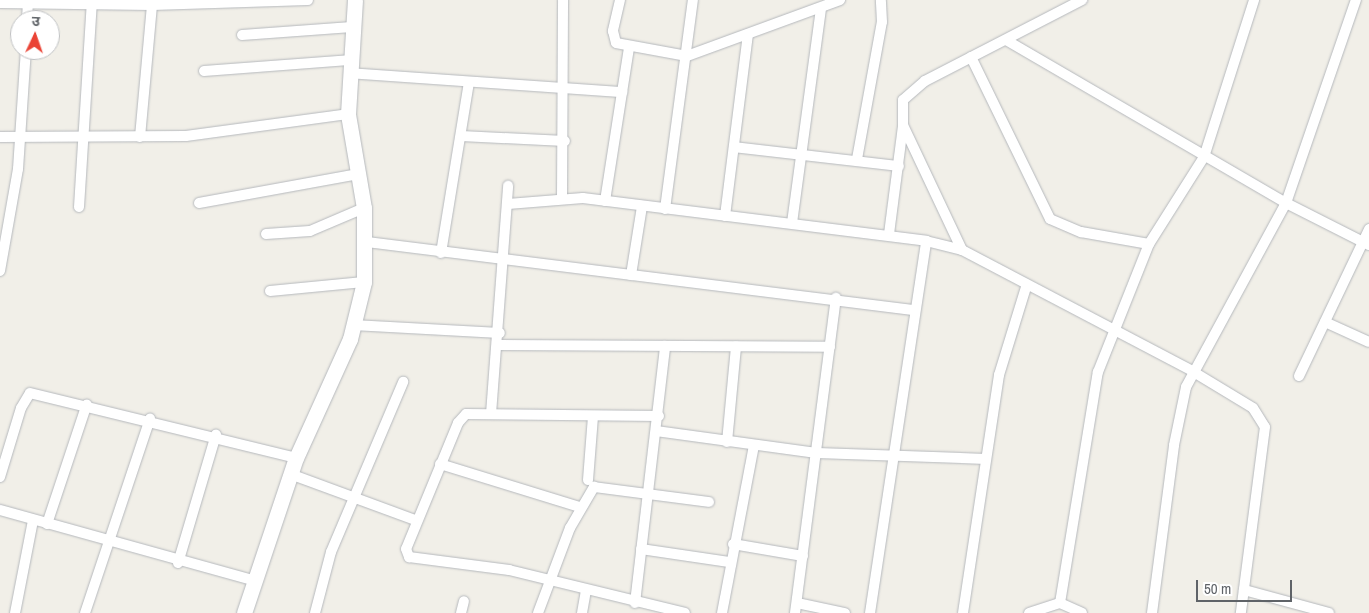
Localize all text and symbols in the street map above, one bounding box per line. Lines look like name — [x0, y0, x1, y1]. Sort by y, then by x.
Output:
north arrow — [10, 10, 60, 60]
text: उ — [31, 12, 40, 30]
scale bar — [1199, 570, 1295, 602]
text: 50 m — [1204, 578, 1231, 599]

